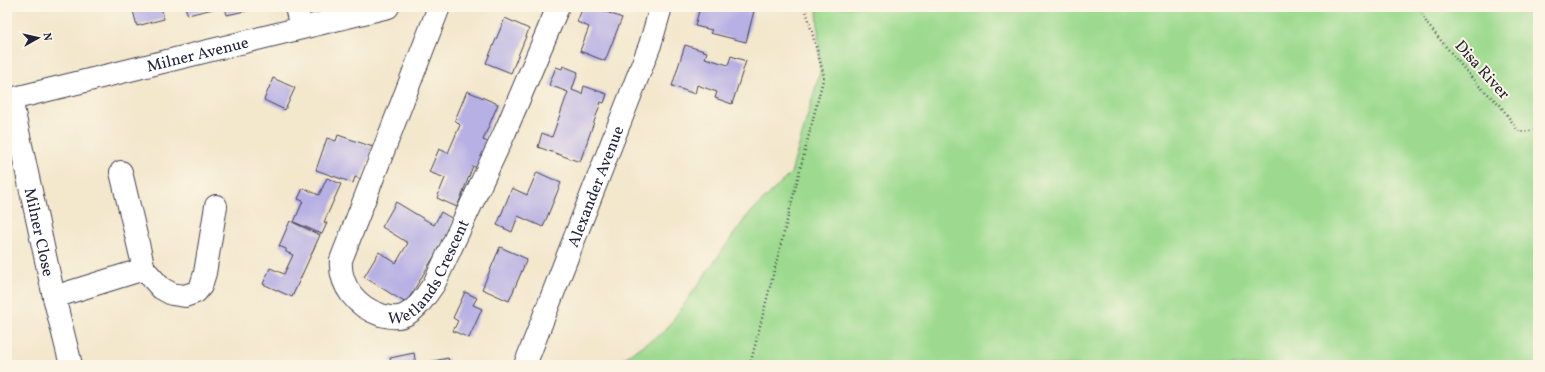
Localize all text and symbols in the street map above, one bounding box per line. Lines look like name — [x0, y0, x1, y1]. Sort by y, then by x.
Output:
north arrow — [18, 18, 58, 58]
text: N — [38, 32, 54, 42]
street label: Milner Avenue — [145, 32, 251, 78]
street label: Disa River — [1449, 36, 1514, 105]
street label: Alexander Avenue — [563, 123, 630, 251]
street label: Milner Close — [18, 186, 58, 279]
street label: Wetlands Crescent — [388, 216, 476, 330]

